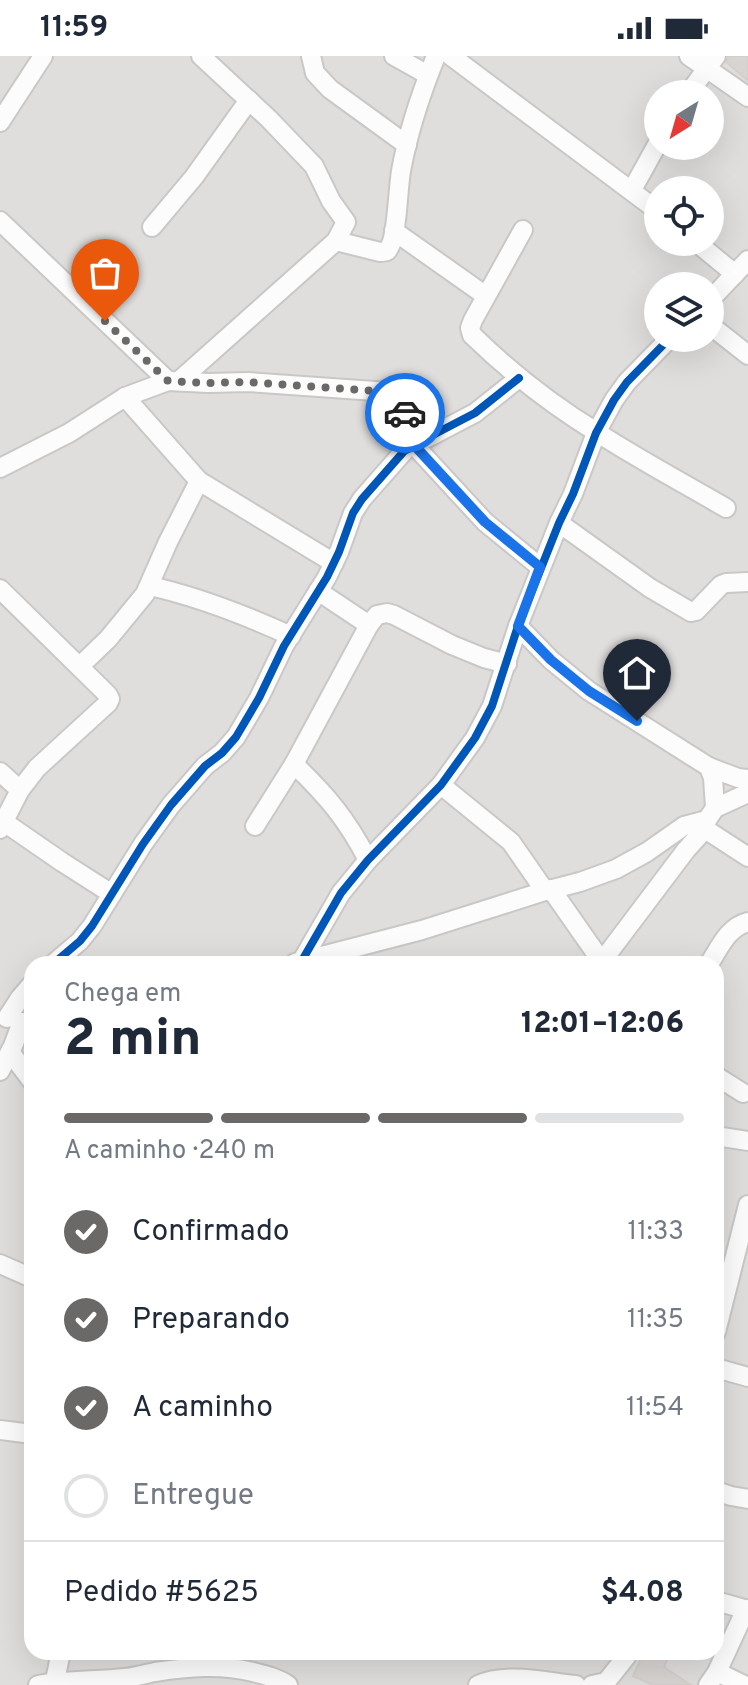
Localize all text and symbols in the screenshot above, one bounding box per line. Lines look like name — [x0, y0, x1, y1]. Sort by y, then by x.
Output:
text: 11:59 — [40, 10, 108, 47]
north arrow — [644, 80, 724, 160]
map controls — [644, 80, 724, 352]
button: locate — [644, 176, 724, 256]
pin — [71, 239, 139, 321]
icon: bag — [83, 251, 127, 295]
button: layers — [644, 272, 724, 352]
courier — [365, 373, 445, 453]
icon: car — [383, 391, 427, 435]
pin — [603, 639, 671, 721]
icon: home — [615, 651, 659, 695]
text: Chega em — [64, 978, 181, 1011]
text: 12:01–12:06 — [521, 1006, 684, 1043]
text: 2 min — [64, 1008, 202, 1074]
text: A caminho · 240 m — [64, 1135, 275, 1168]
icon: check — [64, 1210, 108, 1254]
text: Confirmado — [132, 1214, 290, 1251]
text: 11:33 — [627, 1216, 684, 1249]
icon: check — [64, 1298, 108, 1342]
text: Preparando — [132, 1302, 290, 1339]
text: 11:35 — [627, 1304, 684, 1337]
icon: check — [64, 1386, 108, 1430]
text: A caminho — [132, 1390, 273, 1427]
text: 11:54 — [626, 1392, 684, 1425]
text: Entregue — [132, 1478, 254, 1515]
text: Pedido #5625 — [64, 1575, 259, 1612]
text: $4.08 — [601, 1575, 684, 1612]

